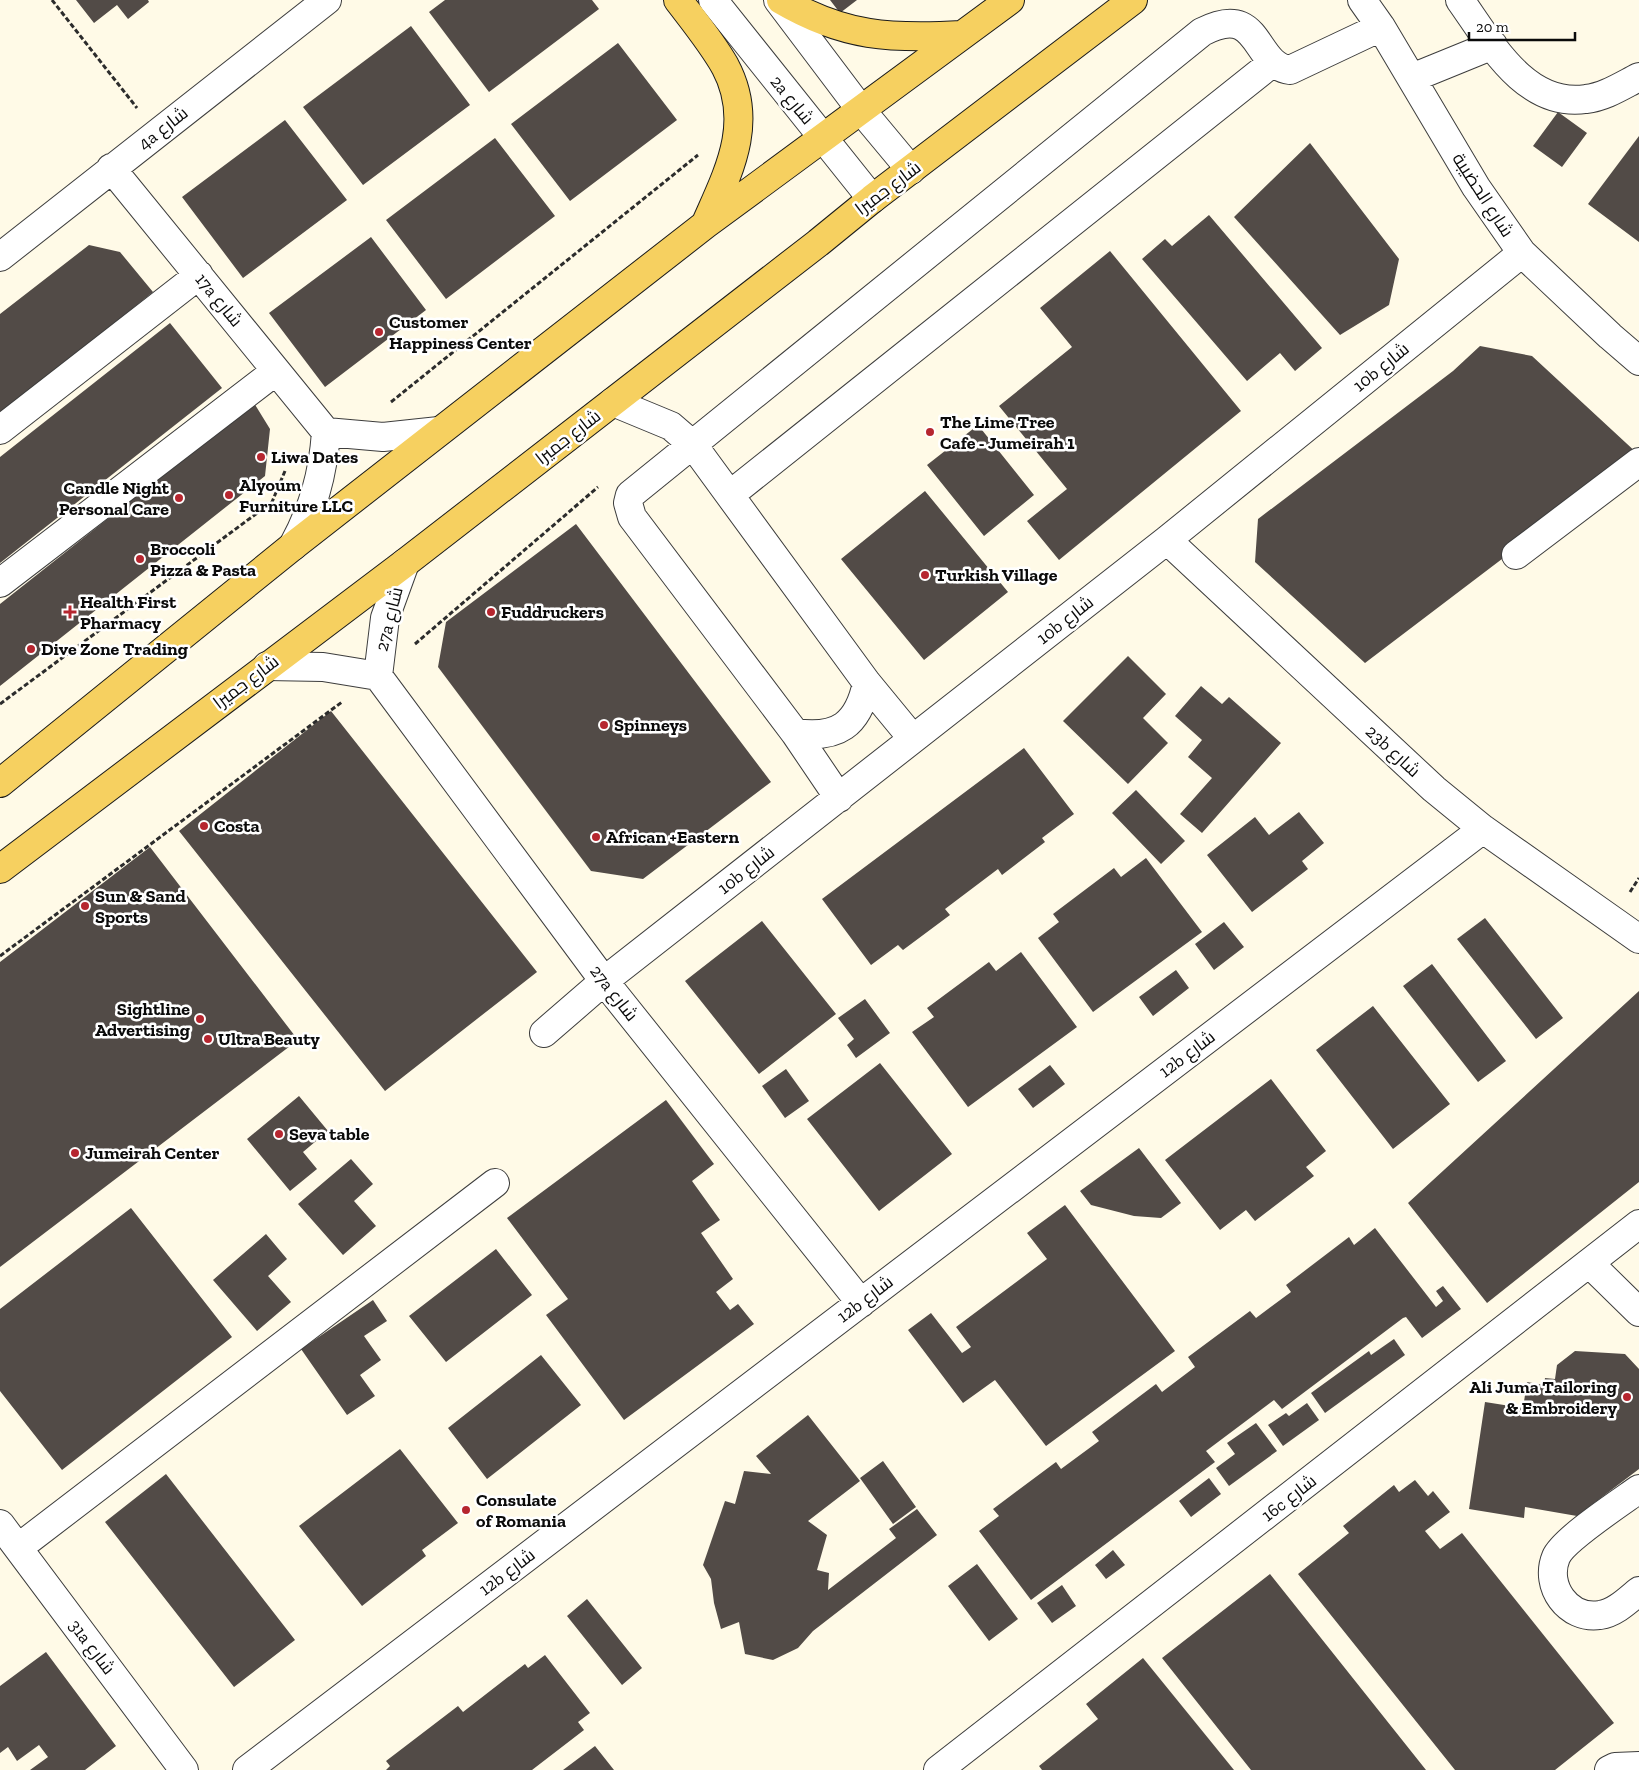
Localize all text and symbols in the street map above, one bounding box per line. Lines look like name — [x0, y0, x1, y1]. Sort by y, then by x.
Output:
scale bar — [1469, 10, 1575, 42]
text: 20 m — [1476, 18, 1509, 36]
street label: 2a شارع — [765, 71, 818, 130]
street label: 4a شارع — [134, 102, 193, 155]
street label: شارع الحضيبة — [1447, 149, 1518, 242]
street label: شارع جميرا — [851, 156, 926, 221]
street label: 17a شارع — [190, 269, 247, 332]
place label: Customer Happiness Center — [389, 311, 532, 354]
marker: Customer Happiness Center — [373, 326, 385, 338]
street label: 10b شارع — [1348, 338, 1414, 397]
street label: شارع جميرا — [531, 405, 606, 470]
place label: The Lime Tree Cafe - Jumeirah 1 — [940, 411, 1075, 454]
marker: The Lime Tree Cafe - Jumeirah 1 — [924, 426, 936, 438]
place label: Liwa Dates — [271, 446, 358, 468]
marker: Liwa Dates — [255, 451, 267, 463]
place label: Alyoum Furniture LLC — [239, 474, 353, 517]
place label: Candle Night Personal Care — [59, 477, 170, 520]
marker: Alyoum Furniture LLC — [223, 489, 235, 501]
marker: Candle Night Personal Care — [173, 492, 185, 504]
place label: Broccoli Pizza & Pasta — [150, 538, 256, 581]
marker: Broccoli Pizza & Pasta — [134, 553, 146, 565]
place label: Turkish Village — [935, 564, 1058, 586]
marker: Turkish Village — [919, 569, 931, 581]
street label: 27a شارع — [370, 585, 409, 654]
place label: Health First Pharmacy — [80, 591, 177, 634]
street label: 10b شارع — [1032, 591, 1098, 650]
place label: Fuddruckers — [501, 601, 604, 623]
marker: Health First Pharmacy — [64, 606, 76, 618]
marker: Fuddruckers — [485, 606, 497, 618]
place label: Dive Zone Trading — [41, 638, 188, 660]
marker: Dive Zone Trading — [25, 643, 37, 655]
street label: شارع جميرا — [209, 650, 284, 715]
place label: Spinneys — [614, 714, 687, 736]
marker: Spinneys — [598, 719, 610, 731]
street label: 23b شارع — [1360, 720, 1425, 783]
place label: Costa — [214, 815, 260, 837]
marker: Costa — [198, 820, 210, 832]
place label: African +Eastern — [606, 826, 740, 848]
marker: African +Eastern — [590, 831, 602, 843]
street label: 10b شارع — [713, 841, 779, 900]
place label: Sun & Sand Sports — [95, 885, 186, 928]
marker: Sun & Sand Sports — [79, 900, 91, 912]
street label: 27a شارع — [584, 960, 643, 1026]
place label: Sightline Advertising — [95, 998, 190, 1041]
marker: Sightline Advertising — [194, 1013, 206, 1025]
street label: 12b شارع — [1155, 1026, 1220, 1083]
place label: Ultra Beauty — [218, 1028, 320, 1050]
marker: Ultra Beauty — [202, 1033, 214, 1045]
place label: Seva table — [289, 1123, 370, 1145]
marker: Seva table — [273, 1128, 285, 1140]
place label: Jumeirah Center — [85, 1142, 219, 1164]
marker: Jumeirah Center — [69, 1147, 81, 1159]
street label: 12b شارع — [833, 1271, 898, 1328]
place label: Ali Juma Tailoring & Embroidery — [1469, 1376, 1617, 1419]
marker: Ali Juma Tailoring & Embroidery — [1621, 1391, 1633, 1403]
street label: 16c شارع — [1257, 1470, 1322, 1527]
place label: Consulate of Romania — [476, 1489, 566, 1532]
marker: Consulate of Romania — [460, 1504, 472, 1516]
street label: 12b شارع — [475, 1544, 540, 1601]
street label: 31a شارع — [63, 1615, 120, 1680]

